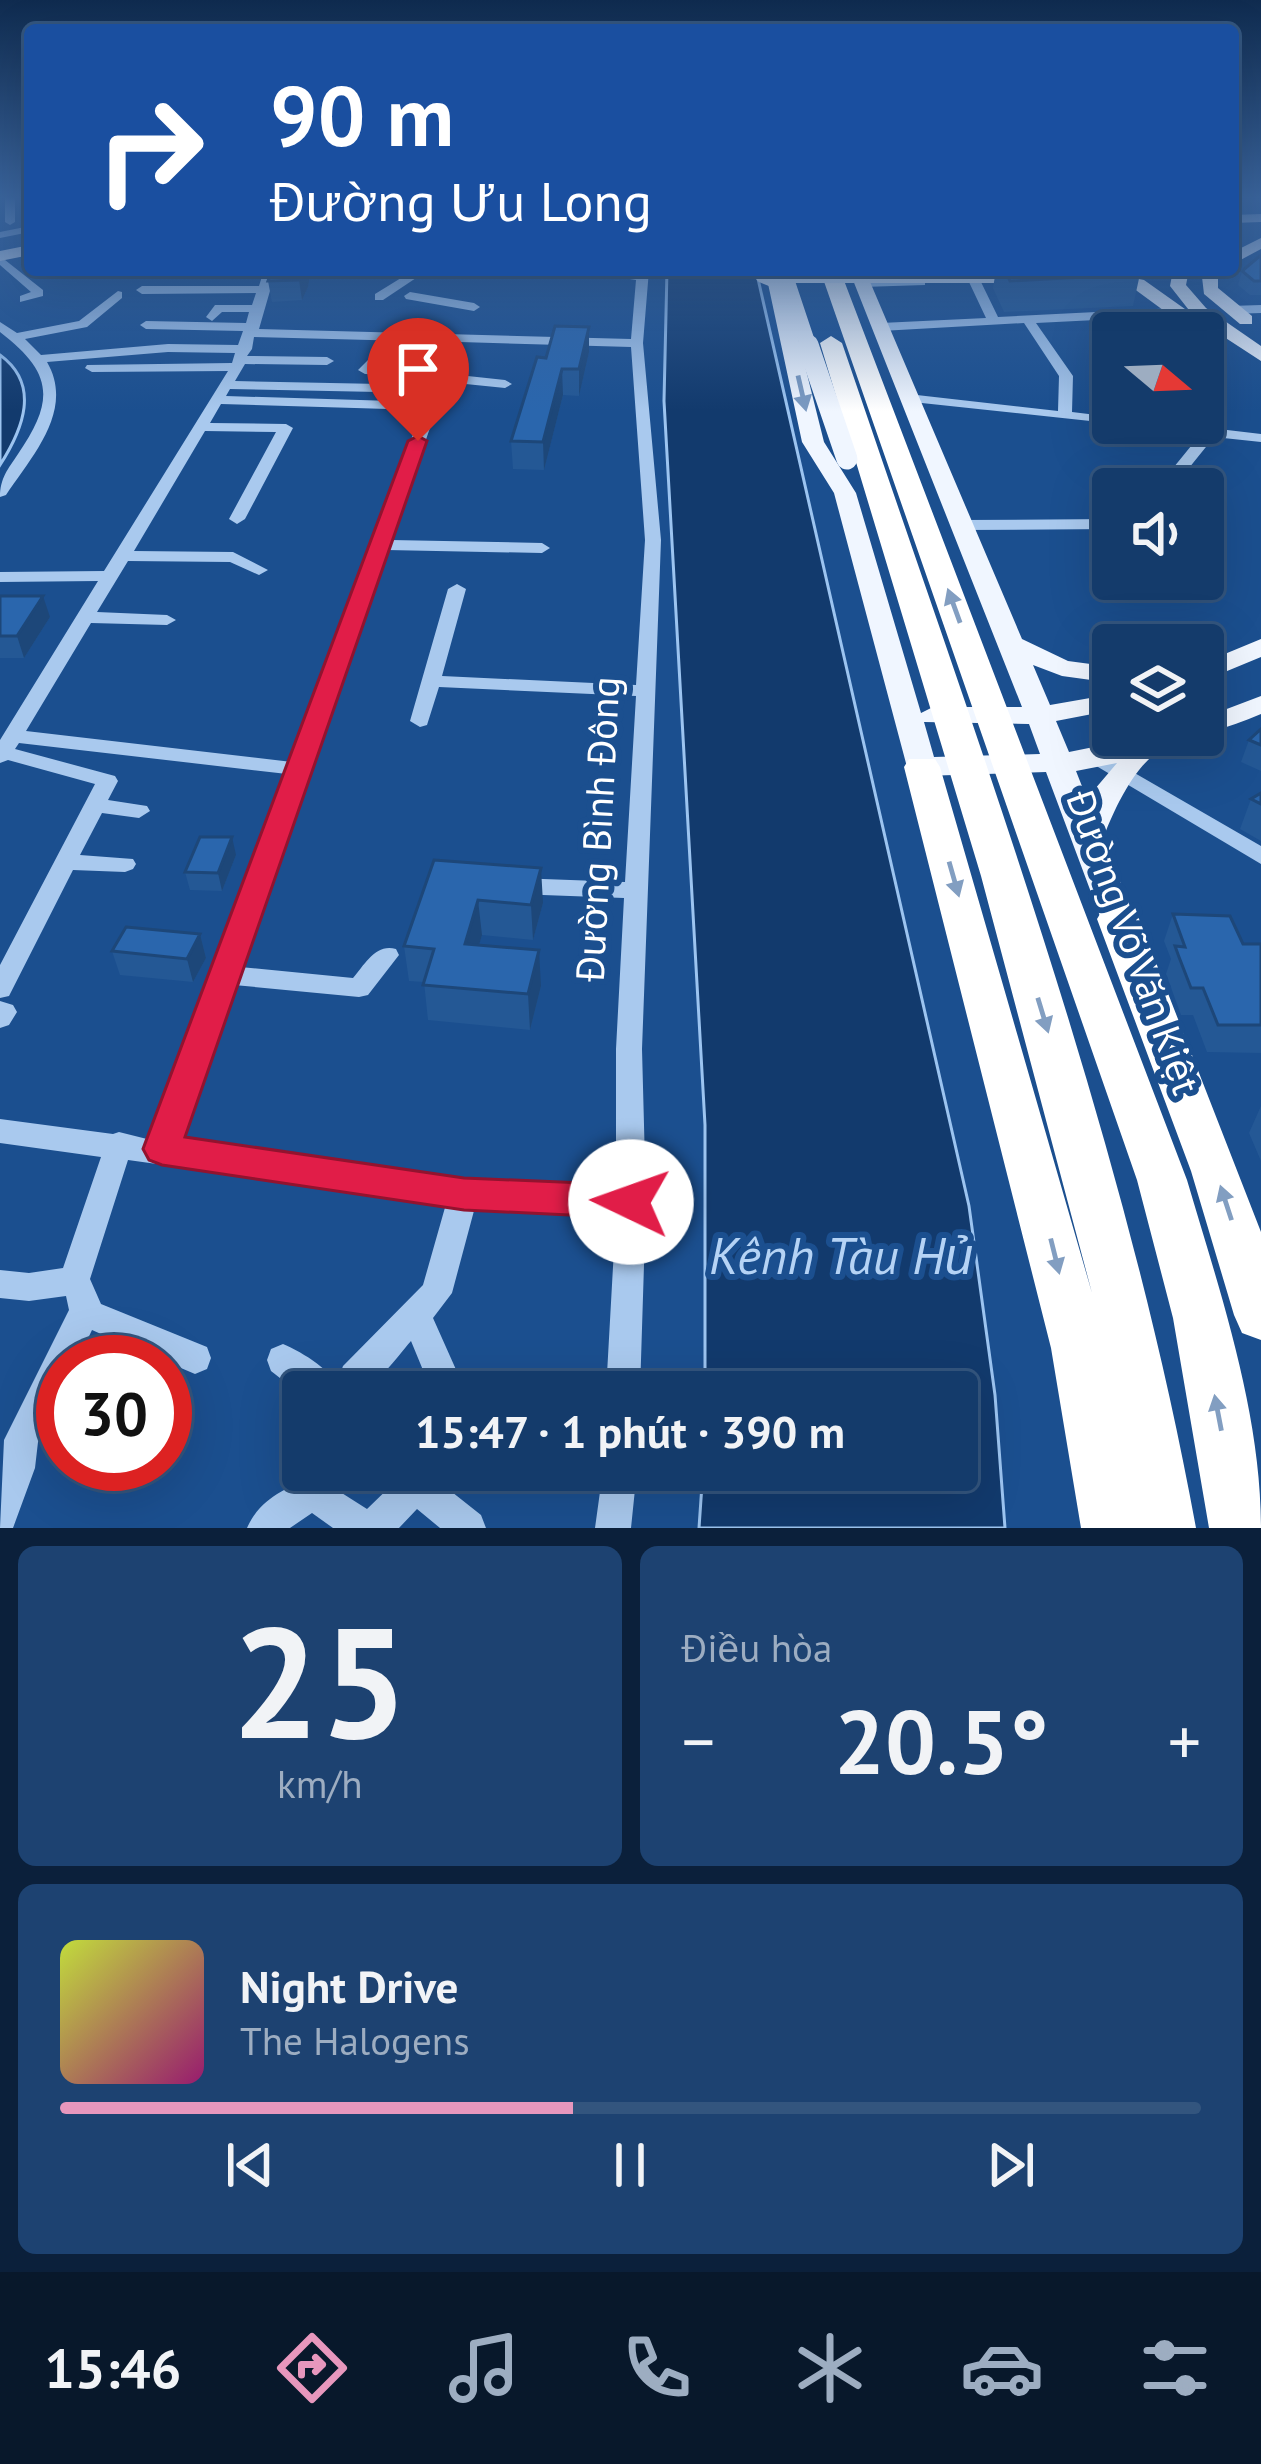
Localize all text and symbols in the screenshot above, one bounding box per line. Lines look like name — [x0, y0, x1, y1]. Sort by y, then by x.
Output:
text: 90 m — [270, 60, 454, 169]
icon: right — [72, 72, 228, 228]
text: Đường Ưu Long — [270, 166, 652, 236]
north arrow — [1092, 312, 1224, 444]
map controls — [1092, 312, 1224, 756]
pin — [367, 318, 469, 441]
icon: arrive — [385, 336, 451, 402]
one-way arrow — [793, 375, 812, 412]
button: sound — [1092, 468, 1224, 600]
one-way arrow — [944, 588, 962, 624]
button: layers — [1092, 624, 1224, 756]
street label: Đường Bình Đông — [563, 675, 630, 984]
street label: Đường Võ Văn Kiệt — [1055, 782, 1213, 1101]
one-way arrow — [946, 861, 964, 898]
one-way arrow — [1035, 997, 1053, 1034]
position arrow — [568, 1139, 694, 1265]
one-way arrow — [1216, 1184, 1235, 1221]
water label: Kênh Tàu Hủ — [709, 1222, 973, 1288]
one-way arrow — [1046, 1237, 1065, 1274]
speed limit sign: 30 — [36, 1335, 192, 1491]
one-way arrow — [1208, 1394, 1227, 1432]
text: 15:47 · 1 phút · 390 m — [415, 1402, 845, 1460]
text: 25 — [231, 1579, 408, 1781]
text: Điều hòa — [682, 1622, 832, 1673]
text: 20.5° — [834, 1682, 1049, 1799]
text: − — [682, 1698, 715, 1783]
text: + — [1168, 1698, 1201, 1783]
text: km/h — [277, 1758, 363, 1809]
text: Night Drive — [240, 1957, 458, 2015]
text: The Halogens — [240, 2015, 470, 2066]
icon: previous — [217, 2132, 283, 2198]
icon: pause — [597, 2132, 663, 2198]
icon: next — [978, 2132, 1044, 2198]
icon: directions — [270, 2326, 354, 2410]
icon: music — [442, 2326, 526, 2410]
icon: phone — [615, 2326, 699, 2410]
icon: climate — [788, 2326, 872, 2410]
icon: car — [960, 2326, 1044, 2410]
icon: filters — [1133, 2326, 1217, 2410]
text: 15:46 — [44, 2333, 181, 2403]

